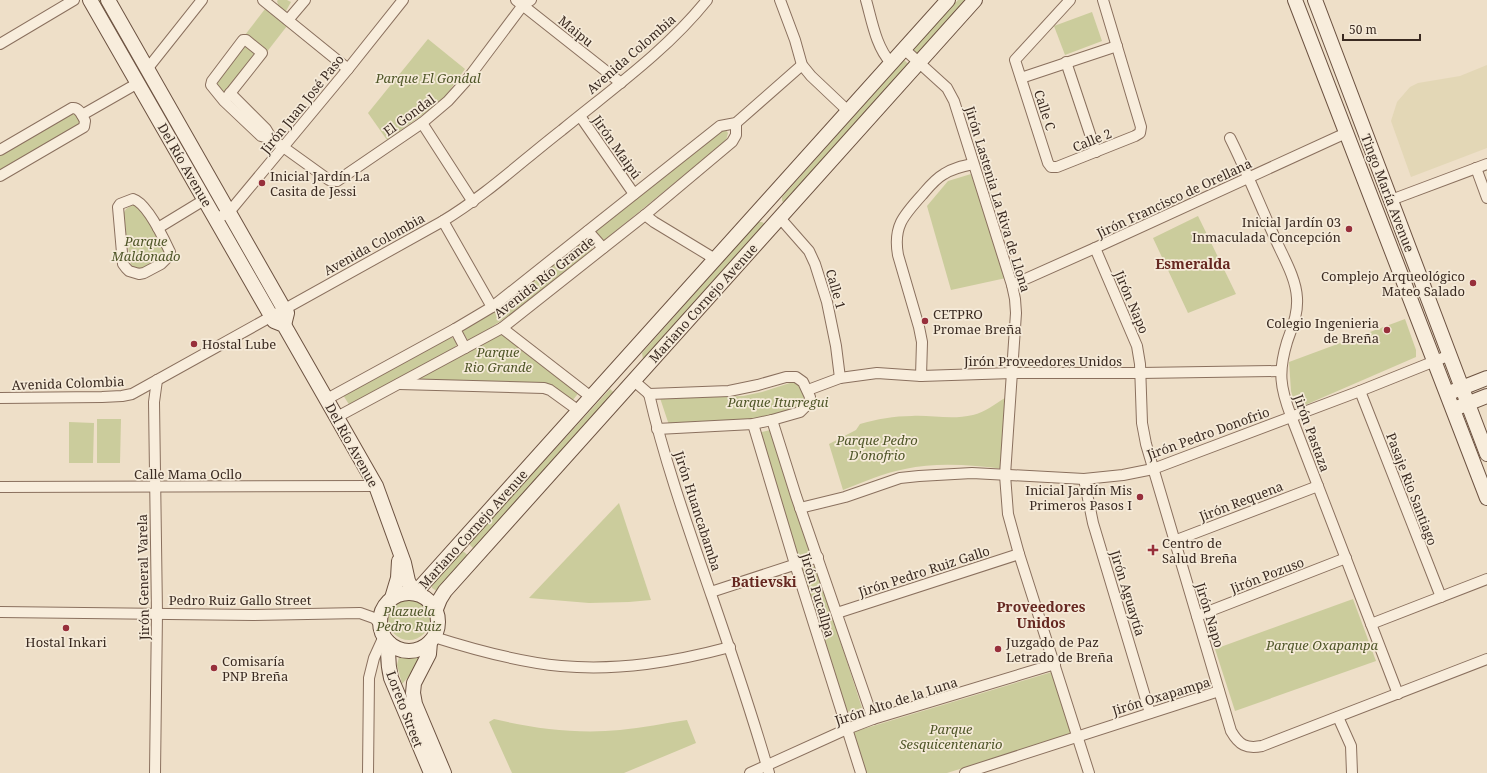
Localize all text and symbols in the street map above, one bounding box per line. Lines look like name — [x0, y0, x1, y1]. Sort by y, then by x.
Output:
street label: Avenida Colombia — [583, 10, 679, 98]
street label: Maipu — [555, 11, 597, 51]
scale bar — [1343, 16, 1420, 42]
text: 50 m — [1349, 21, 1377, 38]
street label: Jirón Juan José Paso — [256, 51, 348, 158]
park label: Parque El Gondal — [374, 69, 481, 87]
street label: Calle C — [1030, 87, 1060, 133]
street label: El Gondal — [379, 90, 439, 140]
street label: Jirón Lastenia La Riva de Llona — [961, 103, 1035, 294]
street label: Jirón Maipú — [588, 111, 646, 183]
street label: Del Río Avenue — [154, 120, 216, 210]
street label: Calle 2 — [1070, 124, 1114, 156]
street label: Tingo María Avenue — [1357, 131, 1419, 255]
street label: Jirón Francisco de Orellana — [1093, 154, 1254, 242]
place label: Inicial Jardín La Casita de Jessi — [270, 167, 370, 200]
marker: Inicial Jardín La Casita de Jessi — [257, 178, 267, 188]
street label: Avenida Colombia — [320, 209, 428, 279]
place label: Inicial Jardín 03 Inmaculada Concepción — [1192, 213, 1342, 246]
marker: Inicial Jardín 03 Inmaculada Concepción — [1344, 224, 1354, 234]
park label: Parque Maldonado — [111, 232, 180, 265]
street label: Avenida Río Grande — [490, 232, 598, 322]
street label: Mariano Cornejo Avenue — [645, 240, 761, 366]
district label: Esmeralda — [1155, 254, 1231, 273]
street label: Calle 1 — [822, 267, 850, 311]
street label: Jirón Napo — [1110, 267, 1153, 336]
place label: Complejo Arqueológico Mateo Salado — [1321, 267, 1465, 300]
marker: Complejo Arqueológico Mateo Salado — [1468, 278, 1478, 288]
place label: CETPRO Promae Breña — [933, 305, 1022, 338]
place label: Colegio Ingenieria de Breña — [1266, 314, 1379, 347]
marker: CETPRO Promae Breña — [920, 316, 930, 326]
marker: Colegio Ingenieria de Breña — [1382, 325, 1392, 335]
place label: Hostal Lube — [202, 335, 276, 353]
marker: Hostal Lube — [189, 339, 199, 349]
park label: Parque Rio Grande — [463, 343, 532, 376]
street label: Jirón Proveedores Unidos — [963, 352, 1122, 370]
street label: Avenida Colombia — [11, 372, 125, 394]
street label: Jirón Pastaza — [1289, 391, 1334, 474]
park label: Parque Iturregui — [727, 393, 828, 411]
street label: Del Río Avenue — [321, 400, 383, 490]
street label: Jirón Pedro Donofrio — [1143, 402, 1272, 464]
street label: Pasaje Rio Santiago — [1382, 430, 1442, 548]
park label: Parque Pedro D'onofrio — [835, 431, 918, 464]
street label: Jirón Huancabamba — [670, 448, 726, 573]
street label: Calle Mama Ocllo — [134, 465, 242, 483]
street label: Mariano Cornejo Avenue — [415, 466, 531, 592]
street label: Jirón Requena — [1195, 477, 1286, 526]
place label: Inicial Jardín Mis Primeros Pasos I — [1025, 481, 1132, 514]
marker: Inicial Jardín Mis Primeros Pasos I — [1135, 492, 1145, 502]
street label: Jirón General Varela — [133, 514, 153, 641]
place label: Centro de Salud Breña — [1162, 534, 1237, 567]
street label: Jirón Pedro Ruiz Gallo — [855, 541, 992, 601]
marker: Centro de Salud Breña — [1147, 544, 1159, 556]
street label: Jirón Aguaytía — [1106, 547, 1150, 638]
street label: Jirón Pucallpa — [796, 550, 839, 639]
street label: Jirón Pozuso — [1227, 553, 1307, 598]
district label: Batievski — [731, 572, 797, 591]
street label: Jirón Napo — [1191, 579, 1228, 650]
street label: Pedro Ruiz Gallo Street — [169, 591, 312, 609]
district label: Proveedores Unidos — [996, 597, 1086, 632]
park label: Plazuela Pedro Ruiz — [375, 602, 442, 635]
marker: Hostal Inkari — [61, 623, 71, 633]
place label: Hostal Inkari — [25, 633, 107, 651]
place label: Juzgado de Paz Letrado de Breña — [1005, 633, 1113, 666]
park label: Parque Oxapampa — [1265, 636, 1379, 654]
marker: Juzgado de Paz Letrado de Breña — [993, 644, 1003, 654]
place label: Comisaría PNP Breña — [222, 652, 288, 685]
marker: Comisaría PNP Breña — [209, 663, 219, 673]
street label: Loreto Street — [382, 668, 428, 750]
street label: Jirón Alto de la Luna — [831, 673, 960, 730]
street label: Jirón Oxapampa — [1109, 673, 1212, 720]
park label: Parque Sesquicentenario — [899, 720, 1003, 753]

